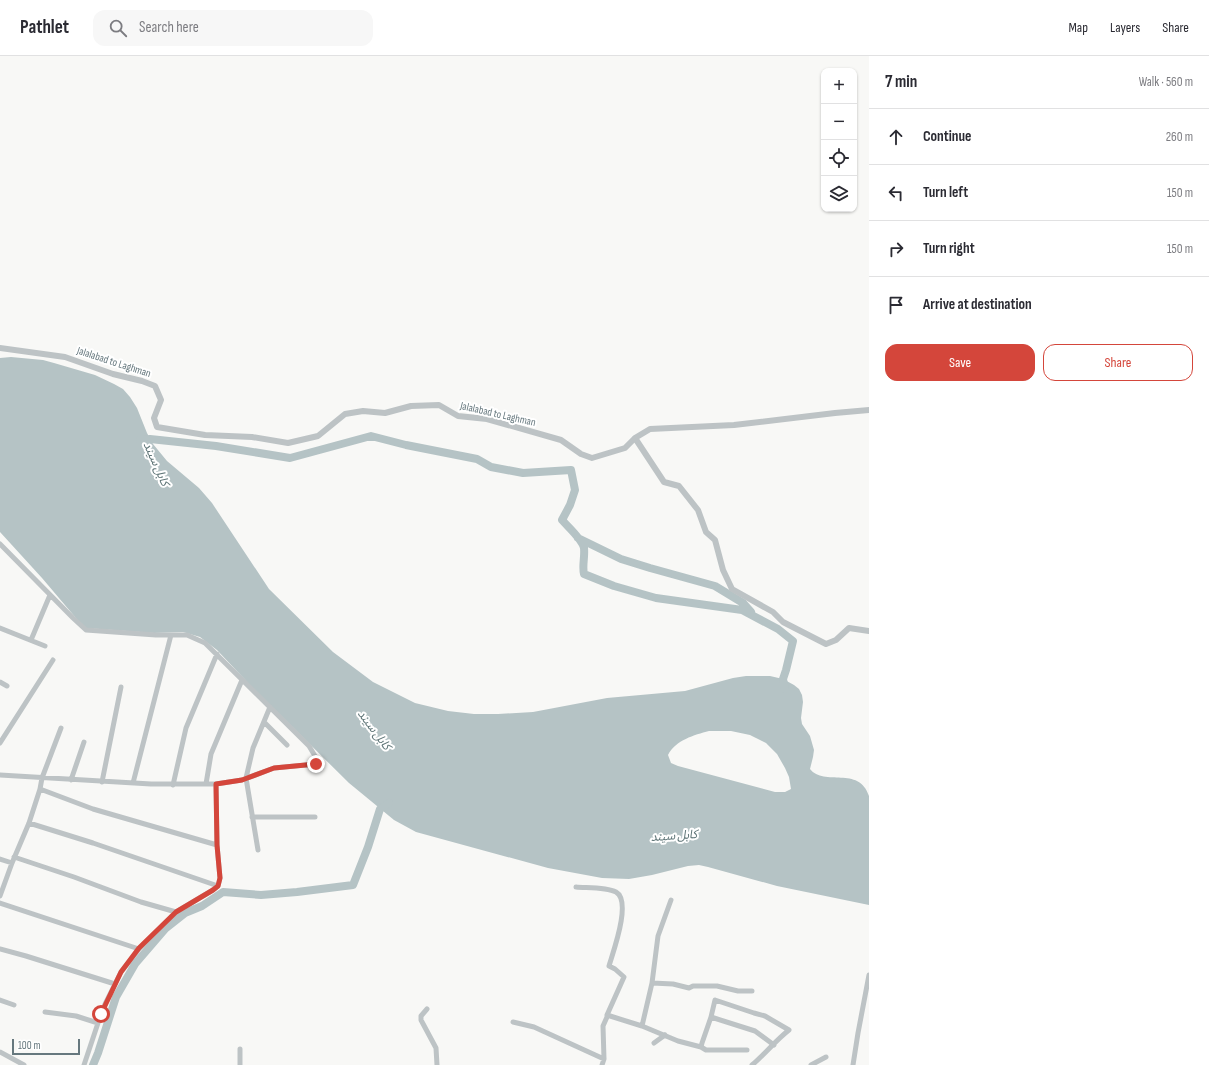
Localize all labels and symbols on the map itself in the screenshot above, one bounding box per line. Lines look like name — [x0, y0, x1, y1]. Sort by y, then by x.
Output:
street label: Jalalabad to Laghman — [74, 344, 153, 380]
street label: Jalalabad to Laghman — [458, 399, 537, 429]
water label: کابل سيند — [140, 440, 173, 490]
water label: کابل سيند — [354, 707, 395, 755]
route end — [307, 755, 325, 773]
water label: کابل سيند — [650, 827, 700, 845]
route start — [92, 1005, 110, 1023]
scale bar — [12, 1037, 80, 1056]

